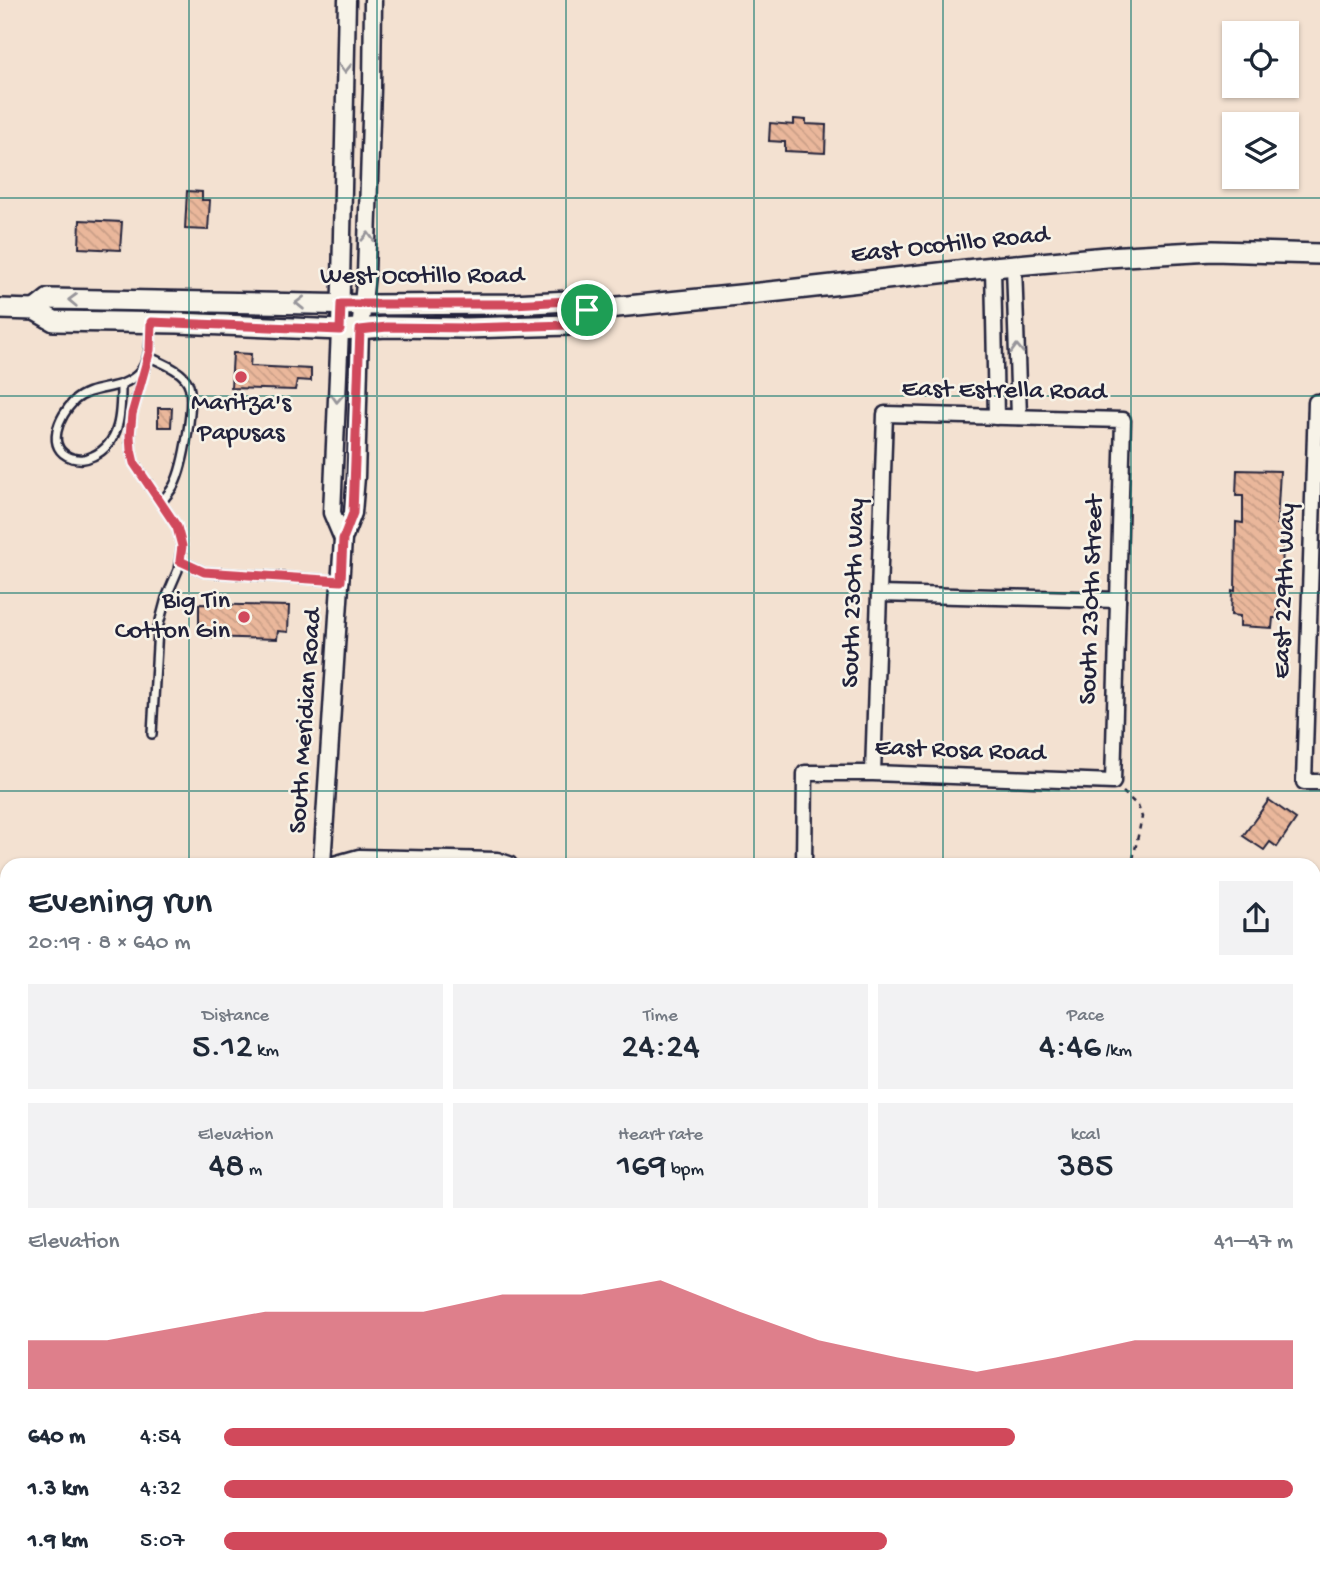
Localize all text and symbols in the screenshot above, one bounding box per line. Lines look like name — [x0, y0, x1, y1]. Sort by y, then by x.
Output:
map controls — [1222, 21, 1299, 189]
button: locate — [1222, 21, 1299, 98]
one-way arrow — [337, 63, 352, 74]
button: layers — [1222, 112, 1299, 189]
street label: East Ocotillo Road — [849, 220, 1052, 272]
one-way arrow — [360, 231, 375, 242]
street label: West Ocotillo Road — [320, 262, 526, 293]
pin — [557, 280, 617, 340]
icon: arrive — [568, 291, 606, 329]
one-way arrow — [67, 292, 78, 307]
one-way arrow — [294, 295, 305, 311]
one-way arrow — [1009, 343, 1024, 354]
marker: Maritza's Papusas — [233, 369, 249, 385]
street label: East Estrella Road — [901, 375, 1108, 409]
place label: Maritza's Papusas — [191, 389, 292, 450]
one-way arrow — [330, 393, 345, 404]
street label: South 230th Street — [1074, 492, 1112, 705]
street label: South 230th Way — [836, 498, 874, 688]
street label: East 229th Way — [1267, 503, 1305, 679]
place label: Big Tin Cotton Gin — [115, 587, 231, 648]
street label: South Meridian Road — [284, 606, 330, 835]
marker: Big Tin Cotton Gin — [236, 609, 252, 625]
street label: East Rosa Road — [874, 734, 1048, 771]
button: share — [1219, 881, 1293, 955]
text: Evening run — [28, 882, 212, 926]
text: 20:19 · 8 × 640 m — [28, 930, 190, 957]
text: Distance — [202, 1005, 269, 1028]
text: Time — [643, 1005, 678, 1028]
text: Pace — [1067, 1005, 1104, 1028]
text: 5.12 — [192, 1028, 253, 1069]
text: 24:24 — [621, 1028, 700, 1069]
text: 4:46 — [1039, 1028, 1101, 1069]
text: km — [253, 1040, 279, 1063]
text: /km — [1101, 1040, 1132, 1063]
text: Elevation — [198, 1124, 273, 1147]
text: Heart rate — [618, 1124, 703, 1147]
text: kcal — [1071, 1124, 1100, 1147]
text: 48 — [209, 1147, 244, 1188]
text: 169 — [617, 1147, 667, 1188]
text: 385 — [1058, 1147, 1113, 1188]
text: m — [244, 1159, 262, 1182]
text: bpm — [667, 1159, 704, 1182]
text: Elevation — [28, 1229, 119, 1256]
text: 41–47 m — [1214, 1229, 1293, 1256]
text: 640 m — [28, 1424, 85, 1451]
text: 4:54 — [140, 1424, 181, 1451]
text: 1.3 km — [28, 1476, 88, 1503]
text: 4:32 — [140, 1476, 181, 1503]
text: 1.9 km — [28, 1528, 88, 1555]
text: 5:07 — [140, 1528, 184, 1555]

